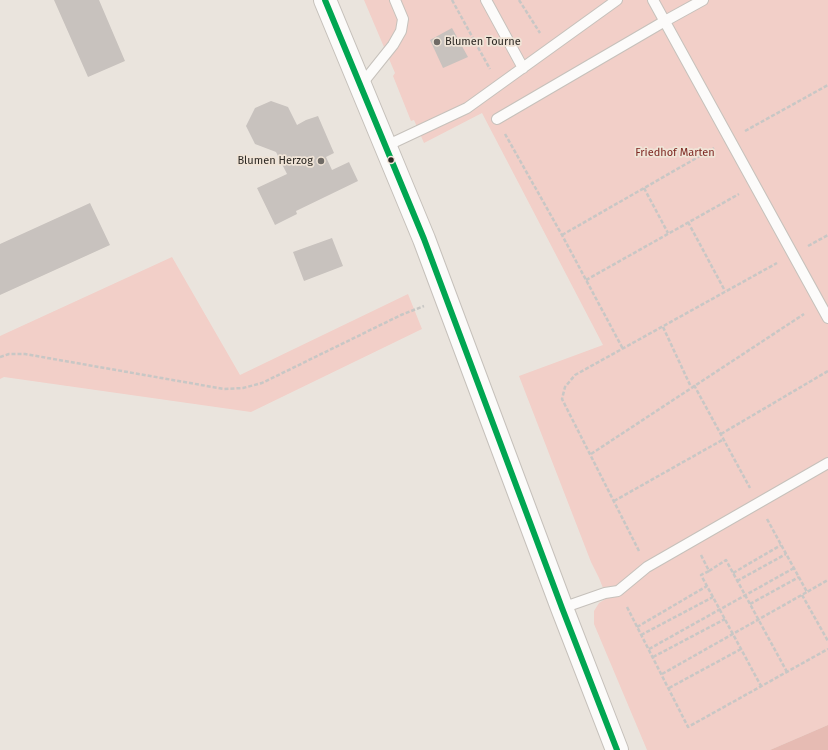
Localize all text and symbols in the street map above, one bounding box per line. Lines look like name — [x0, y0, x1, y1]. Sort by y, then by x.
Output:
place label: Blumen Tourne — [445, 35, 521, 49]
marker: Blumen Tourne — [432, 37, 442, 47]
park label: Friedhof Marten — [635, 146, 715, 160]
place label: Blumen Herzog — [237, 154, 313, 168]
unlabelled marker — [386, 155, 396, 165]
marker: Blumen Herzog — [316, 156, 326, 166]

